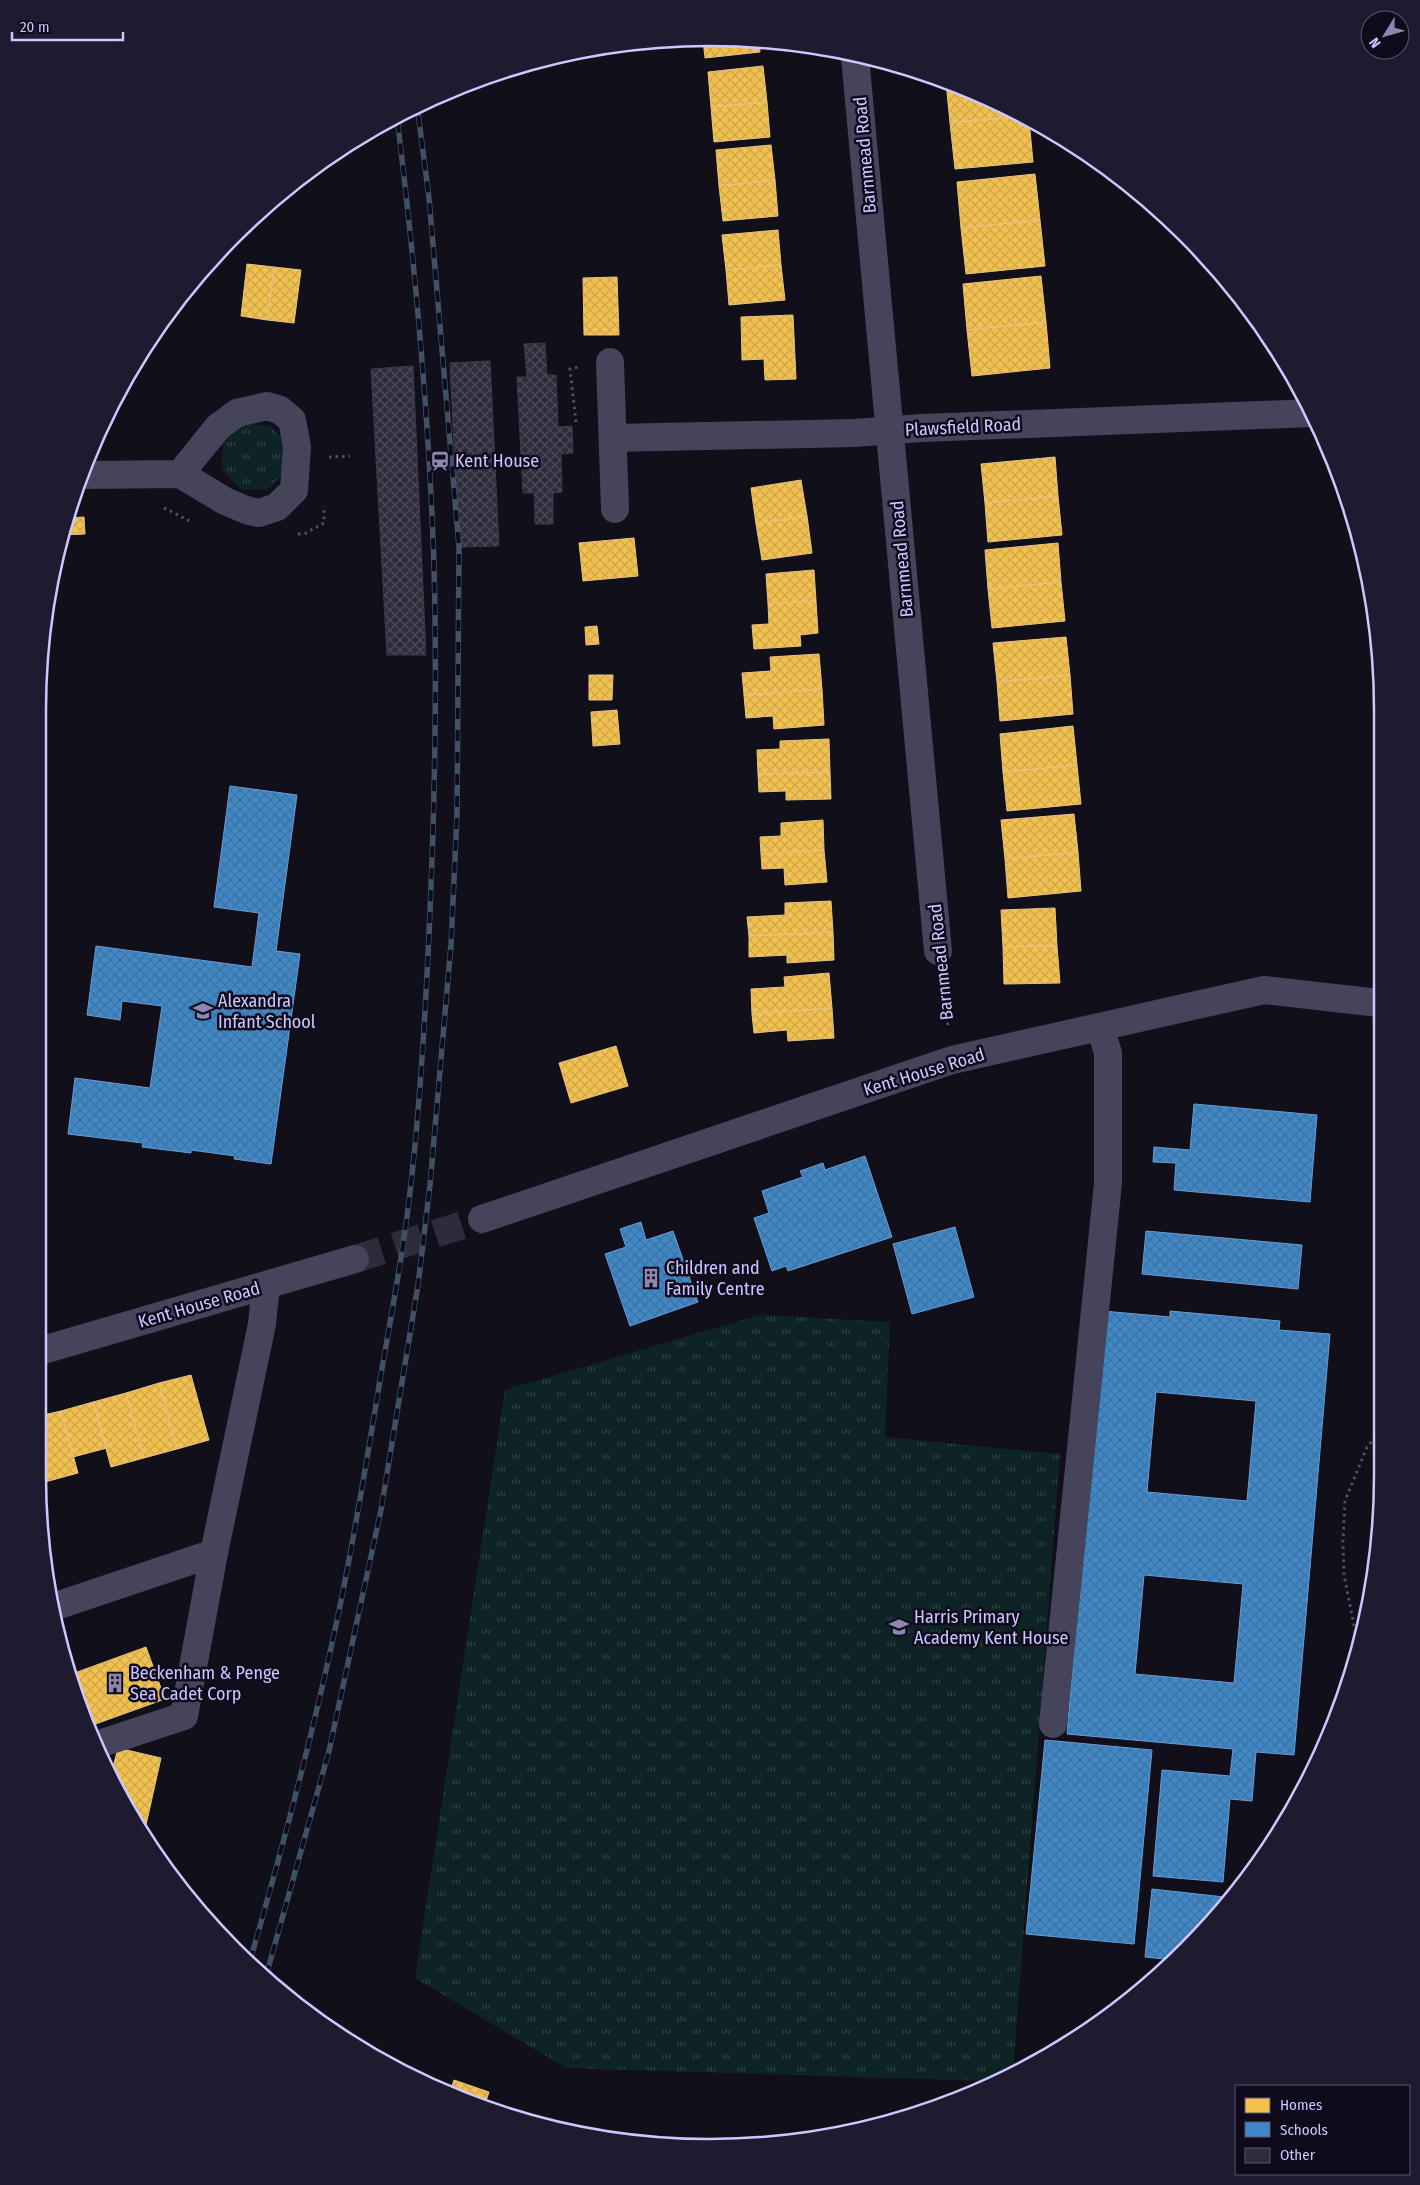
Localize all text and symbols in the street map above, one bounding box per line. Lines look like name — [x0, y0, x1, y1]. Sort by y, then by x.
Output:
scale bar — [12, 10, 124, 42]
north arrow — [1360, 10, 1410, 60]
text: 20 m — [20, 18, 50, 36]
text: N — [1366, 34, 1384, 51]
street label: Barnmead Road — [849, 96, 881, 214]
street label: Plawsfield Road — [904, 413, 1022, 441]
station icon: Kent House — [429, 450, 451, 472]
place label: Kent House — [455, 450, 539, 472]
street label: Barnmead Road — [886, 500, 918, 618]
street label: Barnmead Road — [924, 903, 958, 1021]
place label: Alexandra Infant School — [218, 990, 316, 1033]
school or university icon: Alexandra Infant School — [192, 1000, 214, 1022]
street label: Kent House Road — [861, 1043, 987, 1101]
place label: Children and Family Centre — [666, 1257, 765, 1300]
building icon: Children and Family Centre — [640, 1267, 662, 1289]
street label: Kent House Road — [136, 1277, 262, 1333]
place label: Harris Primary Academy Kent House — [914, 1606, 1069, 1649]
school or university icon: Harris Primary Academy Kent House — [888, 1616, 910, 1638]
place label: Beckenham & Penge Sea Cadet Corp — [130, 1662, 280, 1705]
building icon: Beckenham & Penge Sea Cadet Corp — [104, 1672, 126, 1694]
legend — [1235, 2085, 1410, 2175]
text: Homes — [1280, 2096, 1322, 2114]
text: Schools — [1280, 2121, 1328, 2139]
text: Other — [1280, 2146, 1316, 2164]

